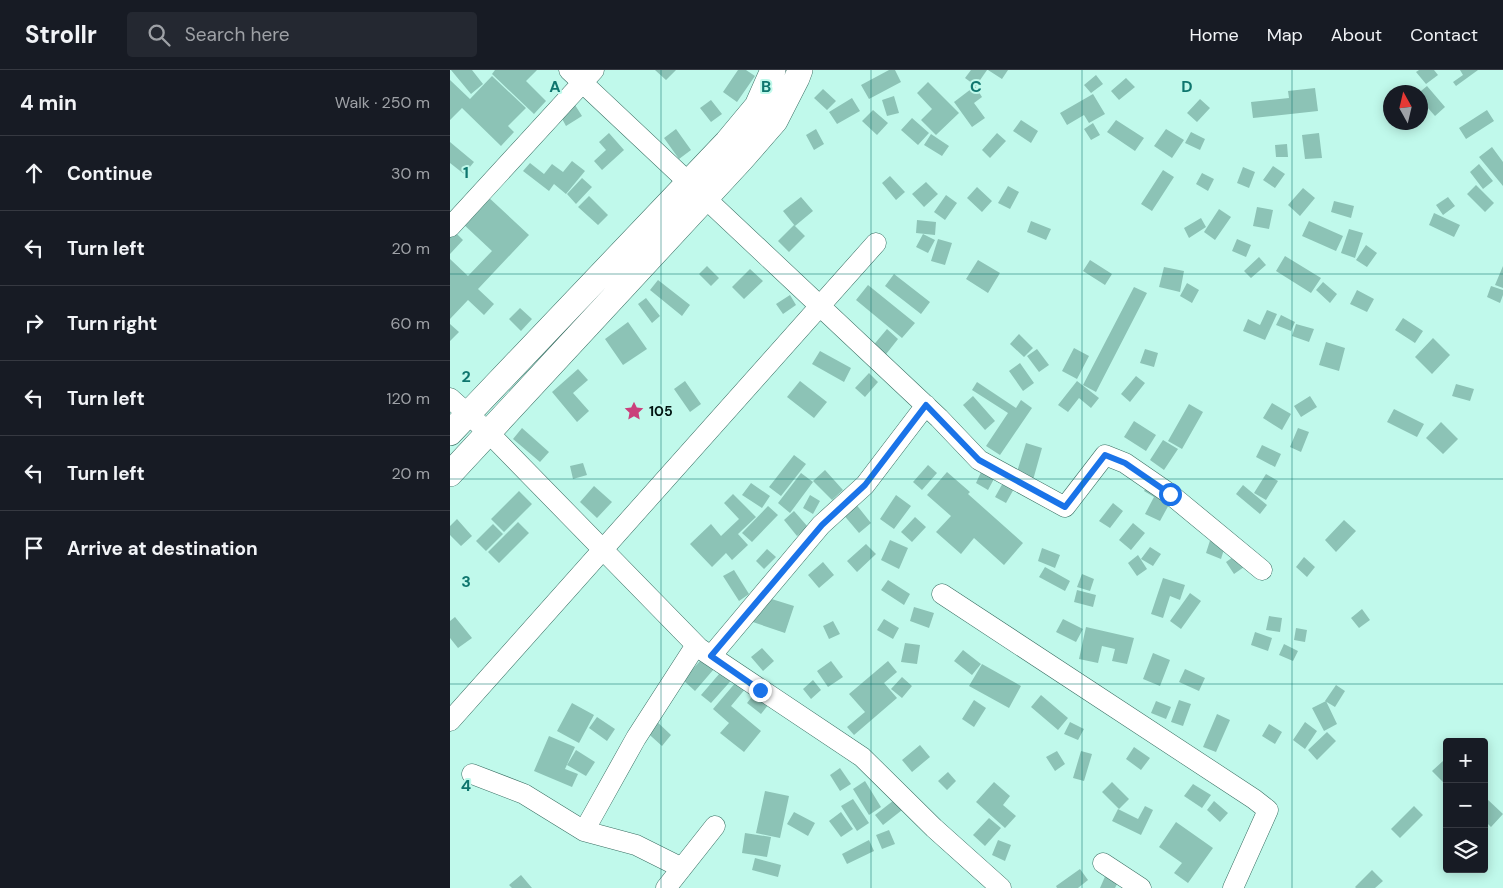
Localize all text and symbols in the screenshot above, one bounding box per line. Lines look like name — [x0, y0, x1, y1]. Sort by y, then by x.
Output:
search box — [127, 12, 477, 57]
text: Strollr — [25, 19, 97, 50]
icon: search — [145, 21, 173, 49]
text: Search here — [185, 22, 290, 47]
text: Home — [1189, 23, 1239, 47]
text: Map — [1267, 23, 1303, 47]
text: About — [1331, 23, 1382, 47]
text: Contact — [1410, 23, 1478, 47]
text: A — [549, 76, 561, 97]
text: B — [761, 76, 771, 97]
text: C — [970, 76, 982, 97]
text: D — [1181, 76, 1193, 97]
north arrow — [1383, 85, 1428, 130]
text: 4 min — [20, 89, 77, 117]
text: Walk · 250 m — [335, 92, 430, 113]
icon: ahead — [20, 159, 48, 187]
text: Continue — [67, 161, 153, 186]
text: 1 — [463, 162, 469, 183]
text: 30 m — [391, 163, 430, 184]
icon: left — [20, 234, 48, 262]
text: Turn left — [67, 236, 145, 261]
text: 20 m — [391, 238, 430, 259]
icon: right — [20, 309, 48, 337]
text: Turn right — [67, 311, 157, 336]
text: 60 m — [390, 313, 430, 334]
text: 2 — [461, 366, 471, 387]
icon: left — [20, 384, 48, 412]
text: Turn left — [67, 386, 145, 411]
text: 120 m — [386, 388, 430, 409]
place icon: 105 — [623, 400, 645, 422]
place label: 105 — [649, 402, 673, 420]
icon: left — [20, 459, 48, 487]
text: Turn left — [67, 461, 145, 486]
text: 20 m — [391, 463, 430, 484]
route start — [1159, 483, 1182, 506]
icon: arrive — [20, 534, 48, 562]
text: Arrive at destination — [67, 536, 258, 561]
text: 3 — [461, 571, 471, 592]
route end — [749, 679, 772, 702]
map controls — [1443, 738, 1488, 873]
button: + — [1443, 738, 1488, 783]
text: 4 — [461, 775, 471, 796]
button: − — [1443, 783, 1488, 828]
button: layers — [1443, 828, 1488, 873]

